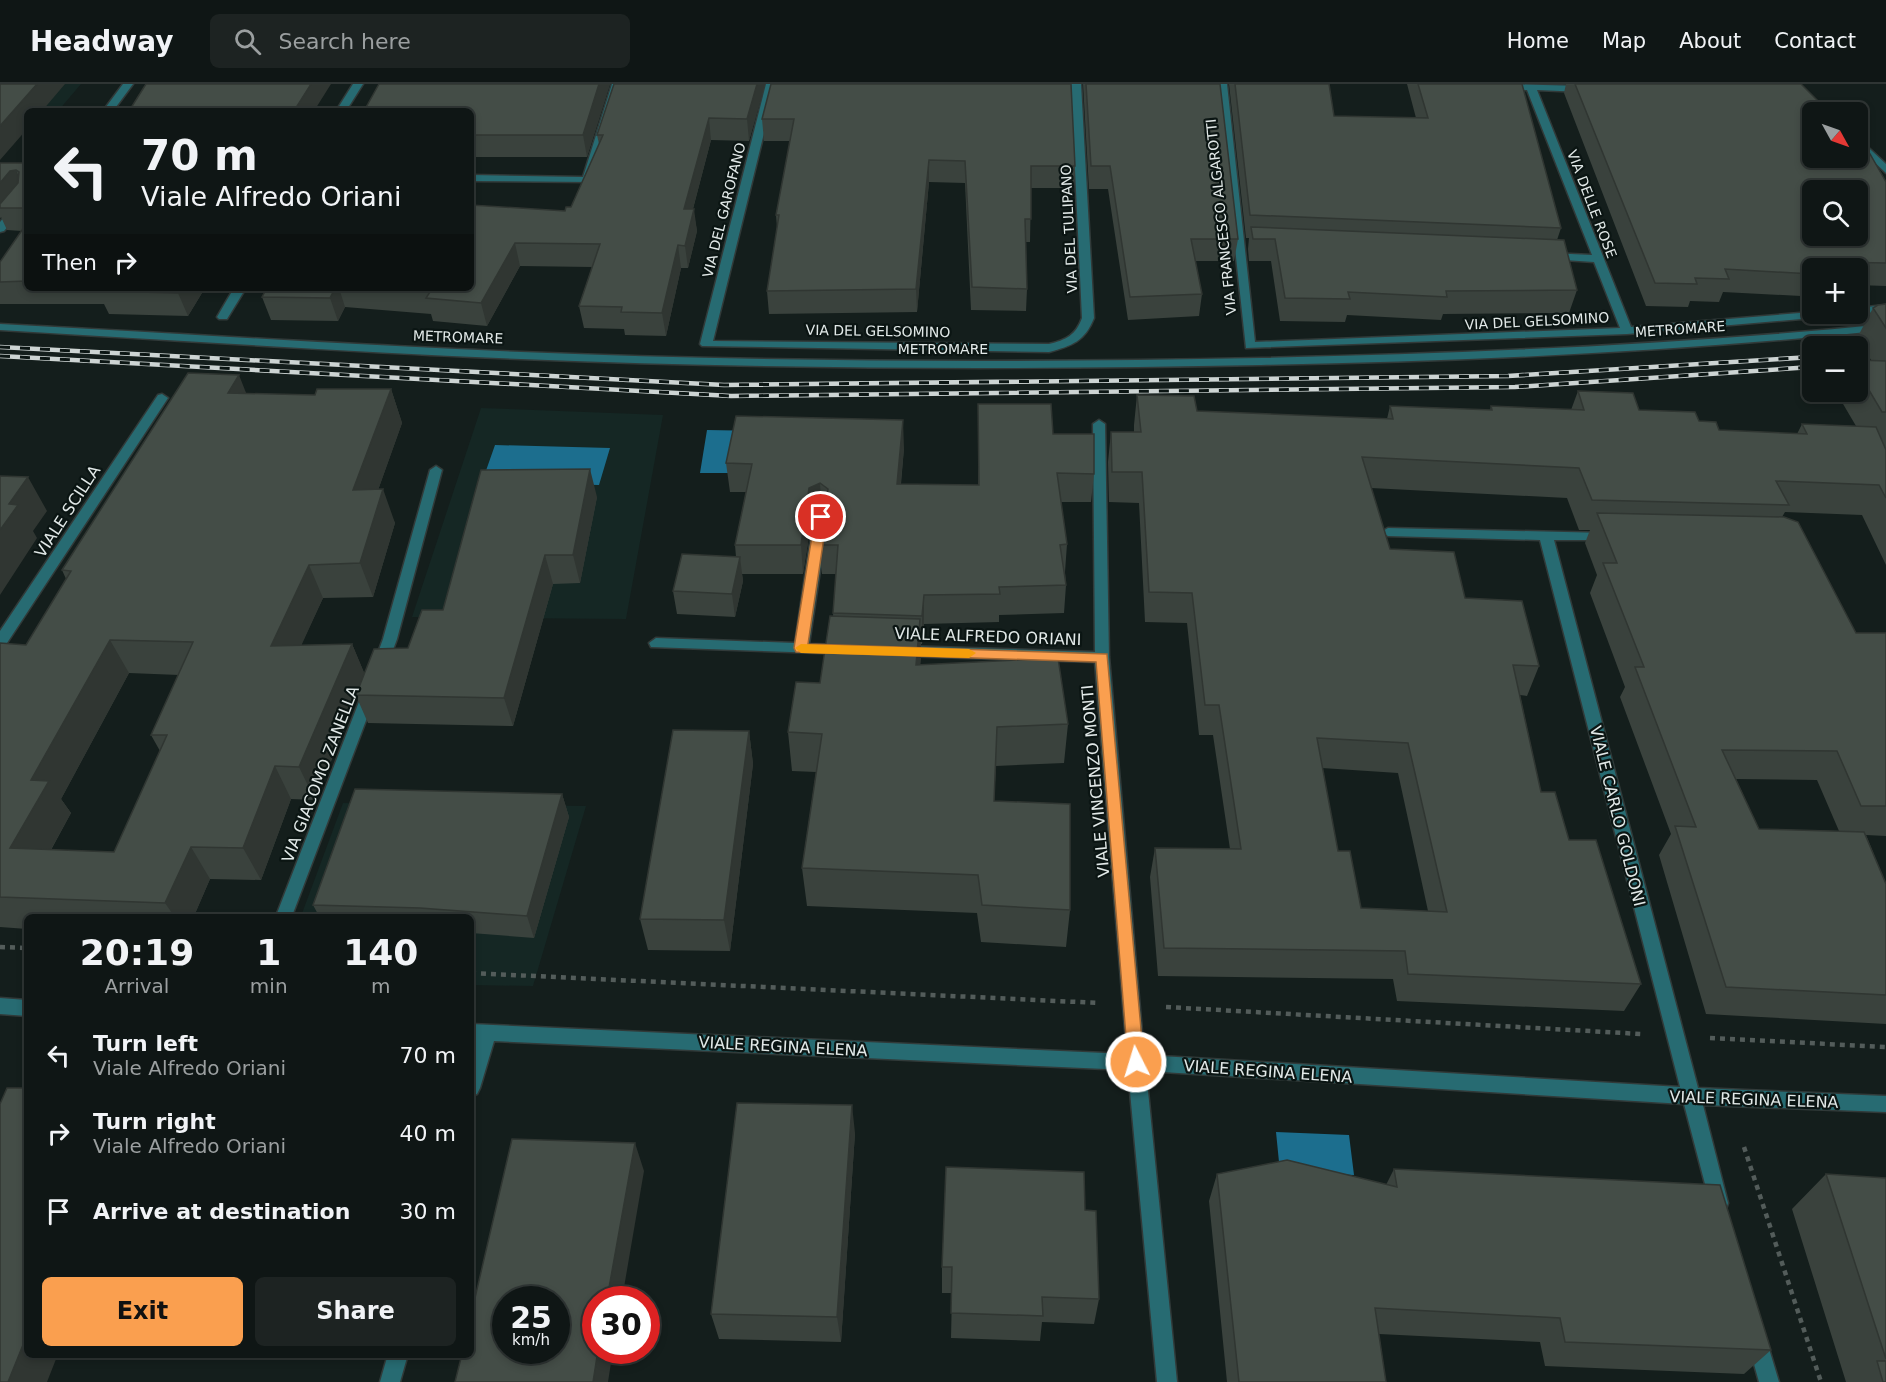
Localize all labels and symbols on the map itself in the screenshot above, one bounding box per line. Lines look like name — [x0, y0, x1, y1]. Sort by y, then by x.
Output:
north arrow — [1802, 102, 1868, 168]
street label: VIA FRANCESCO ALGAROTTI — [1203, 118, 1239, 316]
street label: VIA DEL GAROFANO — [699, 141, 749, 279]
street label: VIA DELLE ROSE — [1564, 148, 1620, 260]
street label: VIA DEL TULIPANO — [1058, 164, 1080, 294]
street label: VIA DEL GELSOMINO — [1464, 309, 1610, 333]
street label: METROMARE — [1634, 318, 1726, 340]
street label: VIA DEL GELSOMINO — [806, 322, 950, 340]
street label: METROMARE — [413, 327, 503, 347]
street label: METROMARE — [898, 341, 988, 357]
street label: VIALE SCILLA — [31, 462, 104, 561]
pin — [795, 491, 846, 542]
street label: VIALE ALFREDO ORIANI — [894, 624, 1082, 649]
street label: VIA GIACOMO ZANELLA — [278, 683, 363, 865]
street label: VIALE VINCENZO MONTI — [1078, 684, 1113, 878]
street label: VIALE CARLO GOLDONI — [1586, 724, 1649, 908]
position arrow — [1104, 1030, 1168, 1094]
street label: VIALE REGINA ELENA — [698, 1033, 868, 1060]
street label: VIALE REGINA ELENA — [1183, 1056, 1353, 1087]
street label: VIALE REGINA ELENA — [1669, 1087, 1839, 1112]
speed limit sign: 30 — [582, 1286, 660, 1364]

